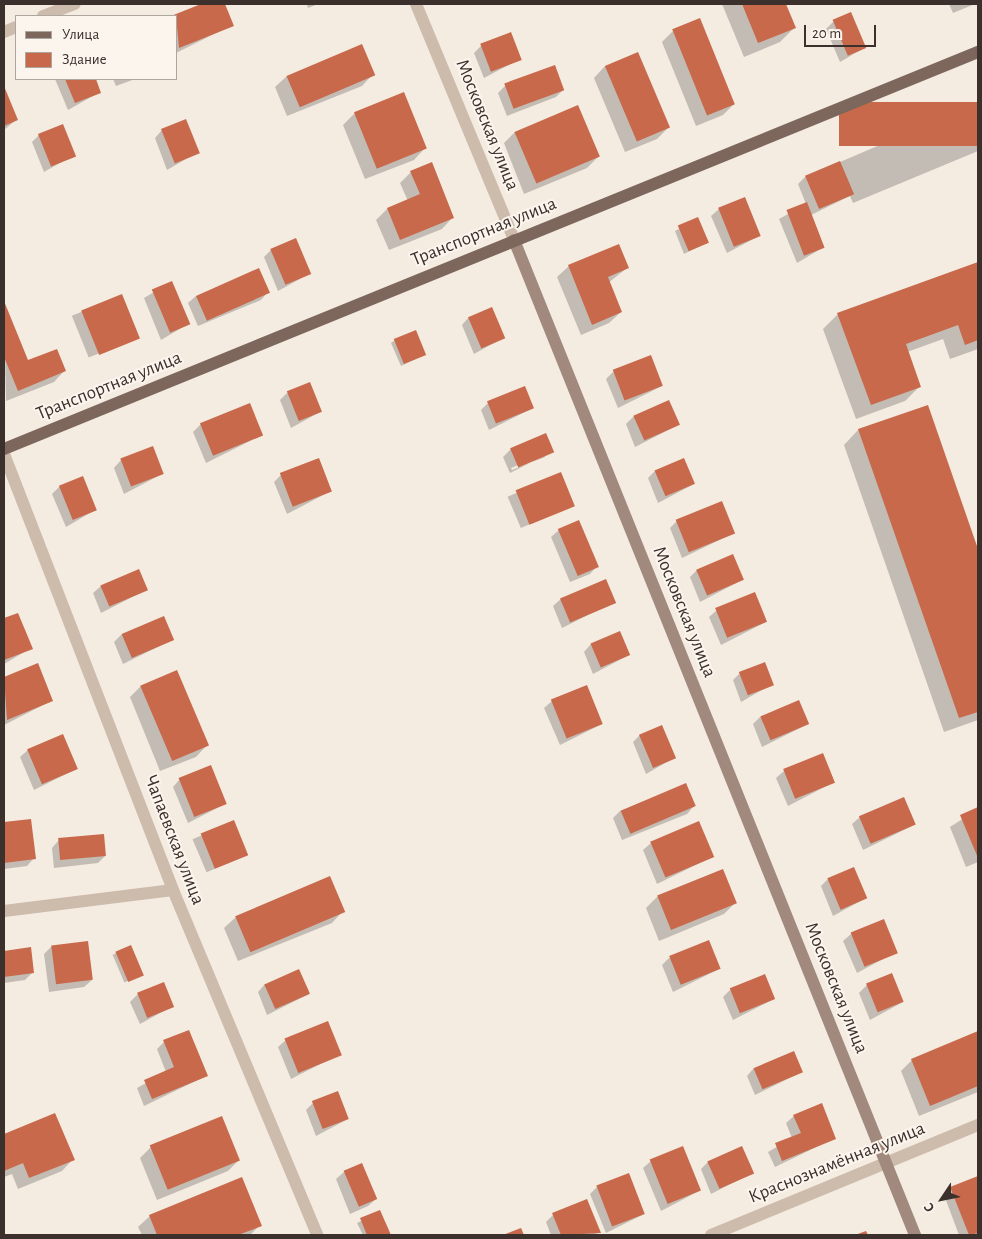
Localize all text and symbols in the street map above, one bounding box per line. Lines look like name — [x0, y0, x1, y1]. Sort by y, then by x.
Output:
legend — [15, 15, 178, 80]
scale bar — [807, 15, 880, 47]
text: 20 m — [812, 26, 841, 41]
text: Улица — [62, 27, 99, 42]
text: Здание — [62, 52, 107, 67]
street label: Московская улица — [450, 56, 524, 194]
street label: Транспортная улица — [408, 192, 560, 272]
street label: Транспортная улица — [33, 346, 185, 426]
street label: Московская улица — [647, 543, 721, 681]
street label: Чапаевская улица — [139, 772, 209, 908]
street label: Московская улица — [799, 919, 873, 1057]
street label: Краснознамённая улица — [745, 1117, 929, 1209]
north arrow — [917, 1174, 967, 1224]
text: С — [922, 1200, 938, 1215]

